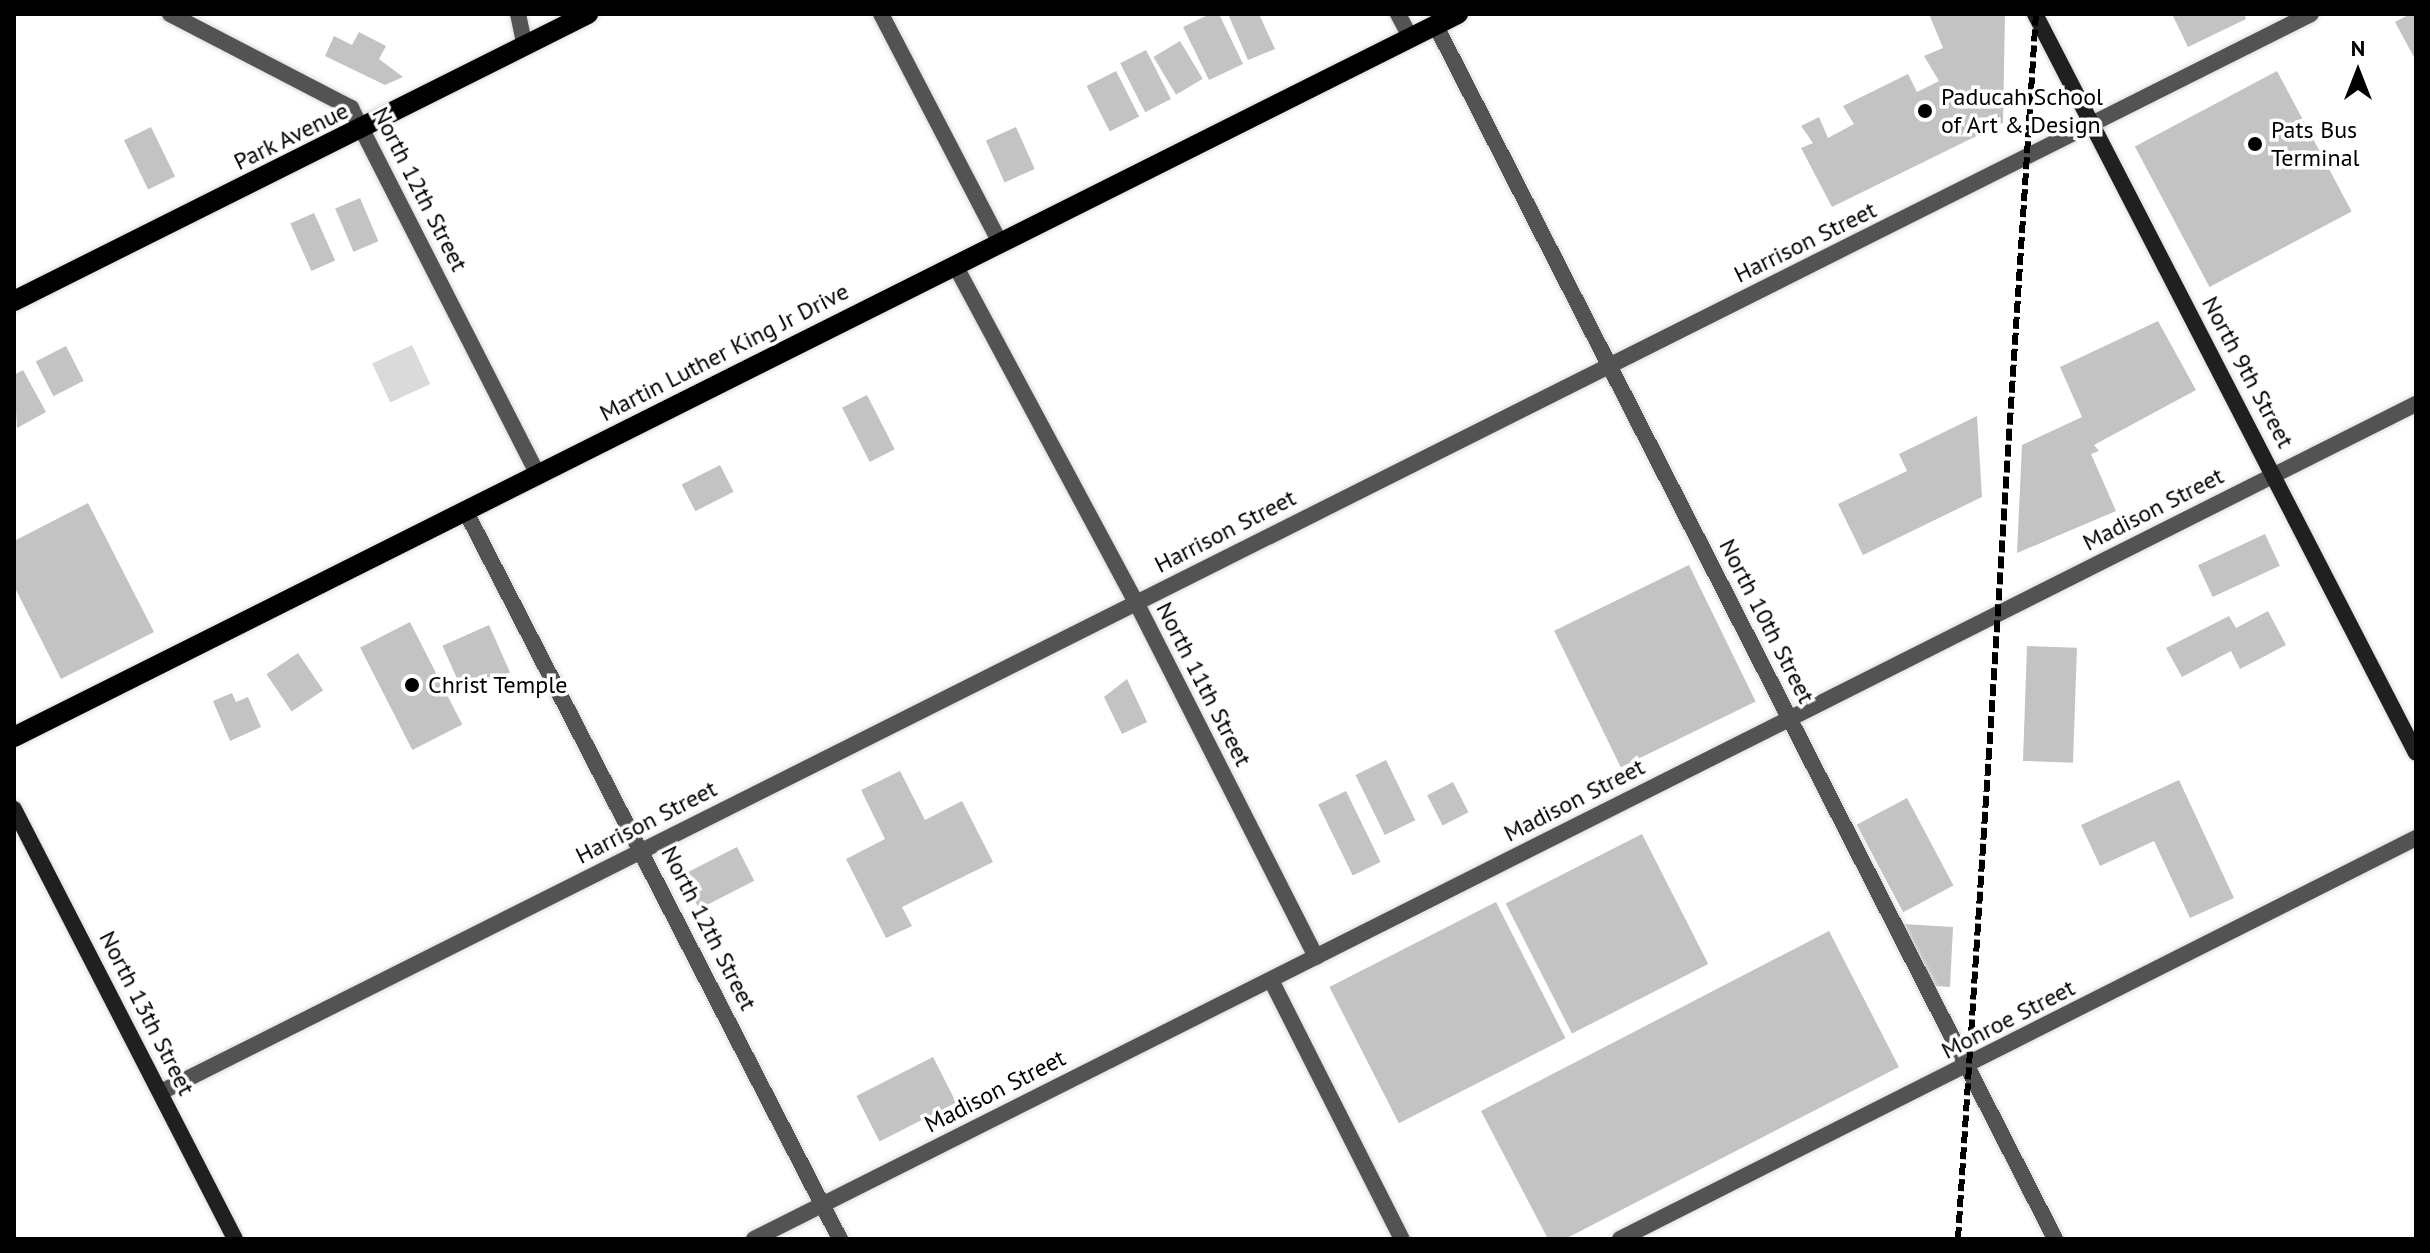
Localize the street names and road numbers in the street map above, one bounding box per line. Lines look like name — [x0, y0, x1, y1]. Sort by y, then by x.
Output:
street label: Park Avenue — [228, 96, 354, 176]
street label: North 12th Street — [366, 102, 474, 276]
street label: Harrison Street — [1729, 195, 1881, 289]
street label: Martin Luther King Jr Drive — [595, 277, 853, 427]
street label: North 9th Street — [2196, 291, 2300, 453]
street label: Madison Street — [2078, 461, 2228, 557]
street label: Harrison Street — [1150, 483, 1300, 579]
street label: North 10th Street — [1713, 534, 1821, 708]
street label: North 11th Street — [1150, 597, 1258, 771]
street label: Madison Street — [1499, 752, 1649, 848]
street label: Harrison Street — [571, 774, 721, 870]
street label: North 12th Street — [655, 841, 763, 1015]
street label: North 13th Street — [93, 926, 201, 1100]
street label: Monroe Street — [1936, 973, 2080, 1065]
street label: Madison Street — [920, 1043, 1070, 1139]

